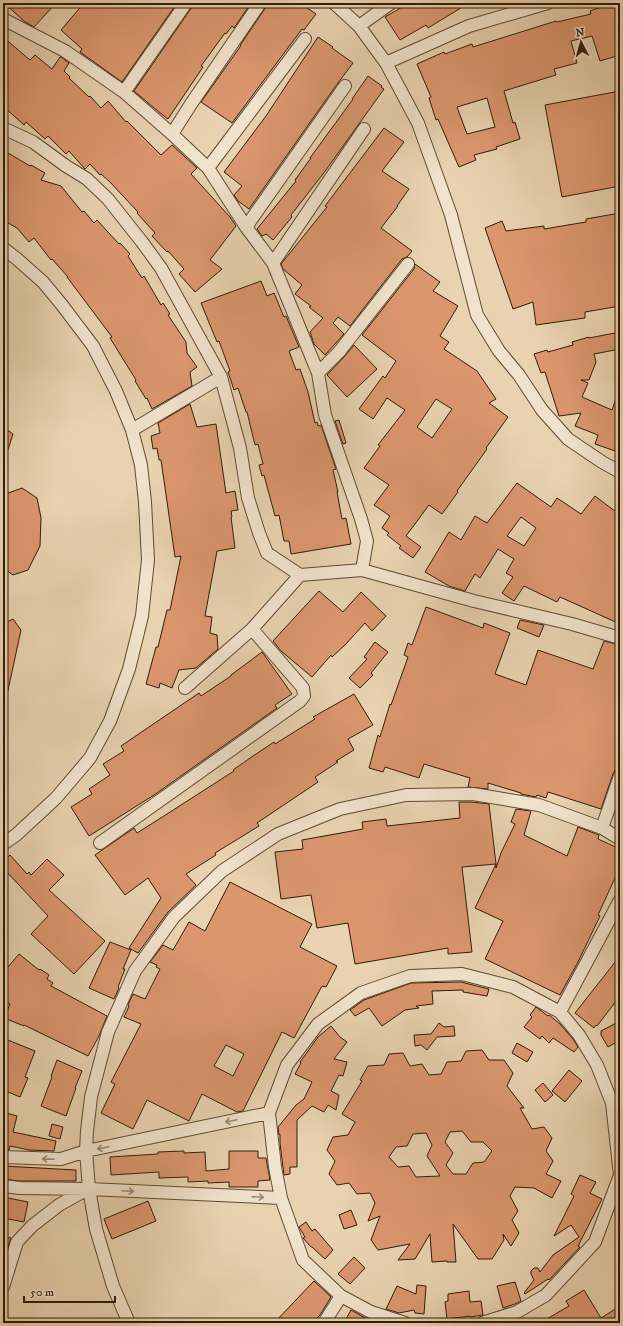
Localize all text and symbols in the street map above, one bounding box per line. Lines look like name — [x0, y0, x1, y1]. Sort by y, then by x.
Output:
north arrow — [561, 22, 601, 62]
text: N — [575, 26, 585, 40]
one-way arrow — [224, 1118, 237, 1126]
one-way arrow — [97, 1144, 110, 1152]
one-way arrow — [42, 1155, 55, 1162]
one-way arrow — [121, 1187, 134, 1194]
one-way arrow — [251, 1194, 264, 1201]
scale bar — [24, 1278, 115, 1304]
text: 50 m — [30, 1285, 54, 1300]

